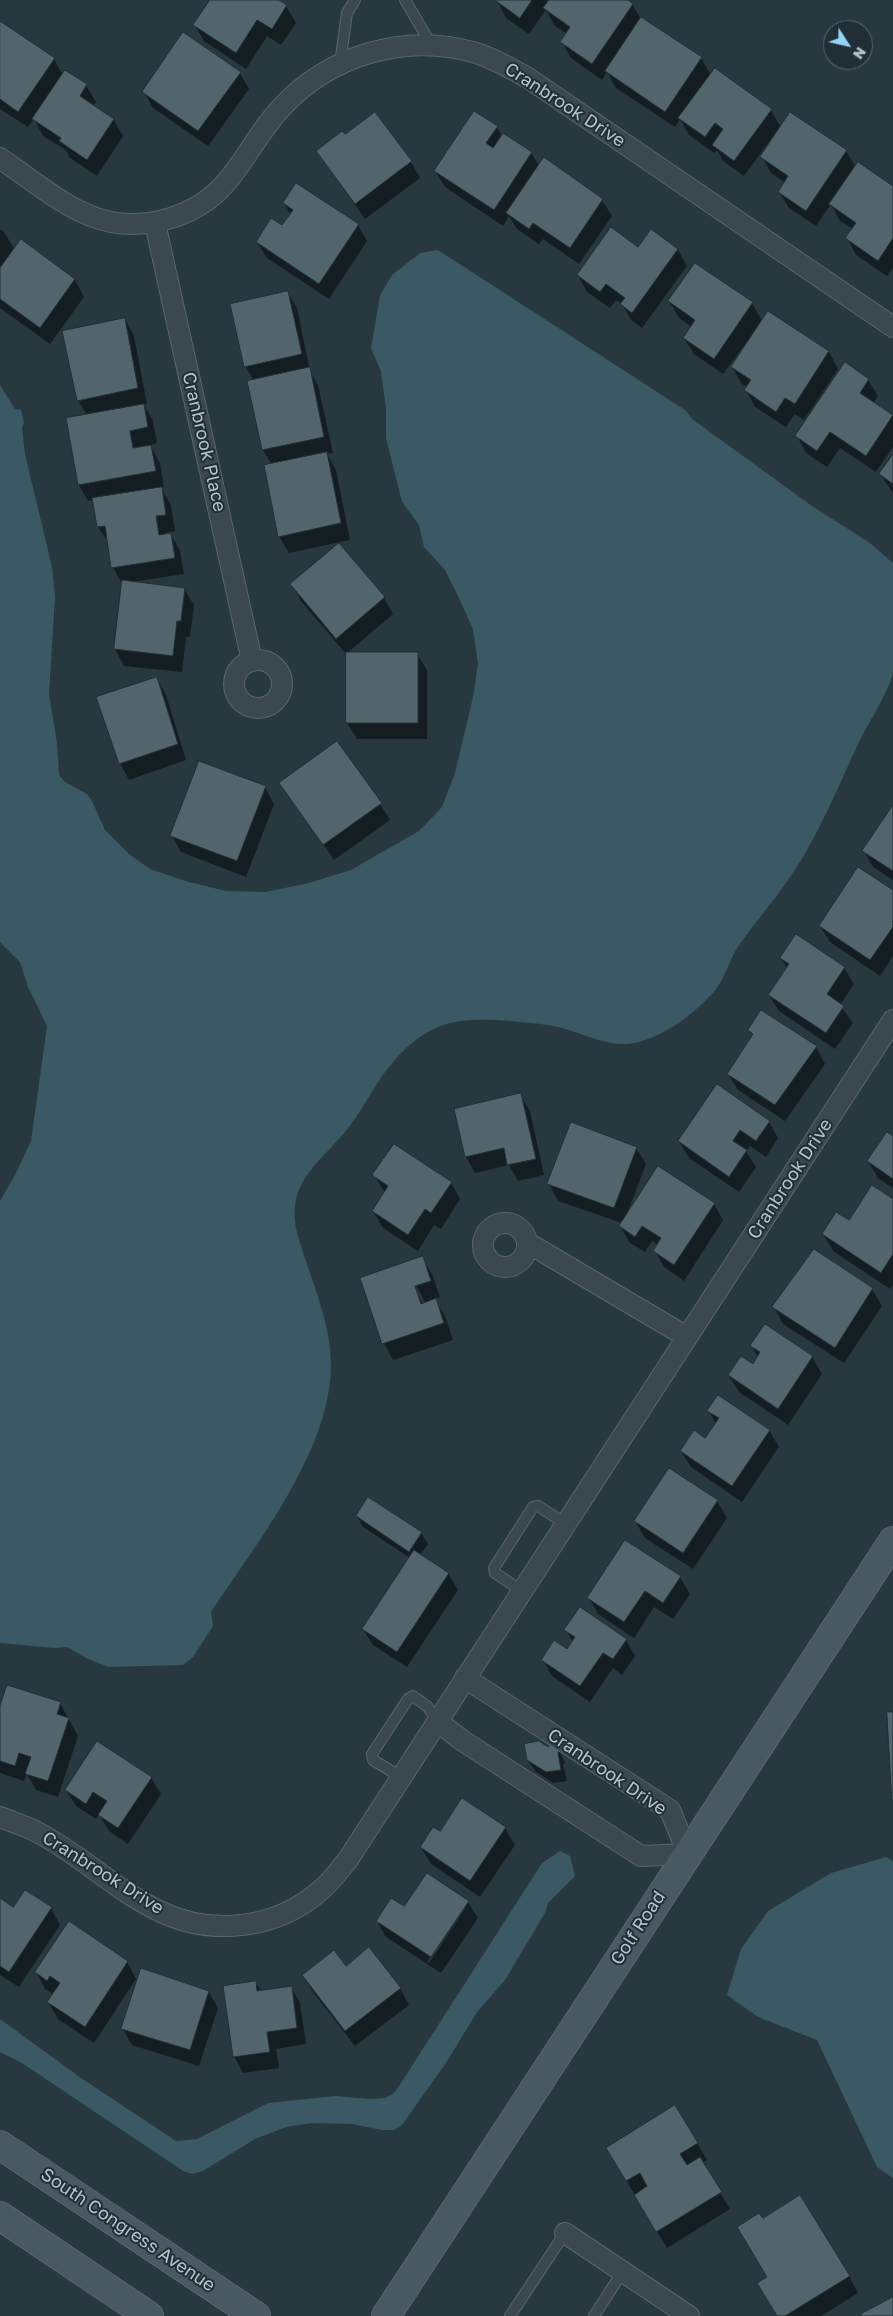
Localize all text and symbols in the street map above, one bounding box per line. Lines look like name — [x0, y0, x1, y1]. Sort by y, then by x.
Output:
north arrow — [823, 20, 873, 70]
text: N — [850, 44, 870, 63]
street label: Cranbrook Drive — [501, 58, 629, 152]
street label: Cranbrook Place — [177, 370, 231, 514]
street label: Cranbrook Drive — [743, 1115, 837, 1243]
street label: Cranbrook Drive — [543, 1724, 671, 1820]
street label: Cranbrook Drive — [38, 1827, 168, 1919]
street label: Golf Road — [606, 1887, 670, 1969]
street label: South Congress Avenue — [37, 2164, 219, 2296]

